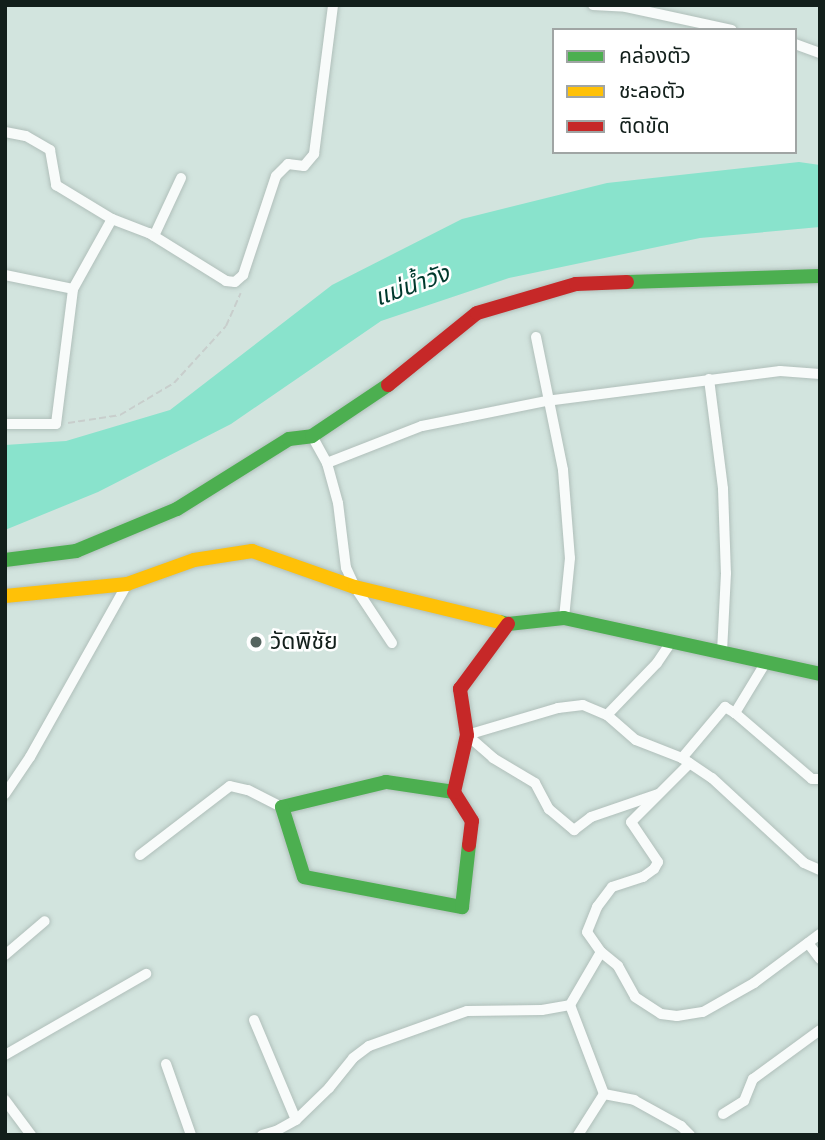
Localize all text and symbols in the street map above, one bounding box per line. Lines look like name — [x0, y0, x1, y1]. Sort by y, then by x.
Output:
legend — [552, 28, 797, 154]
text: คล่องตัว — [619, 43, 691, 68]
text: ชะลอตัว — [619, 78, 685, 103]
text: ติดขัด — [619, 113, 670, 138]
water label: แม่น้ำวัง — [371, 259, 453, 313]
place label: วัดพิชัย — [270, 628, 338, 656]
marker: วัดพิชัย — [248, 634, 264, 650]

